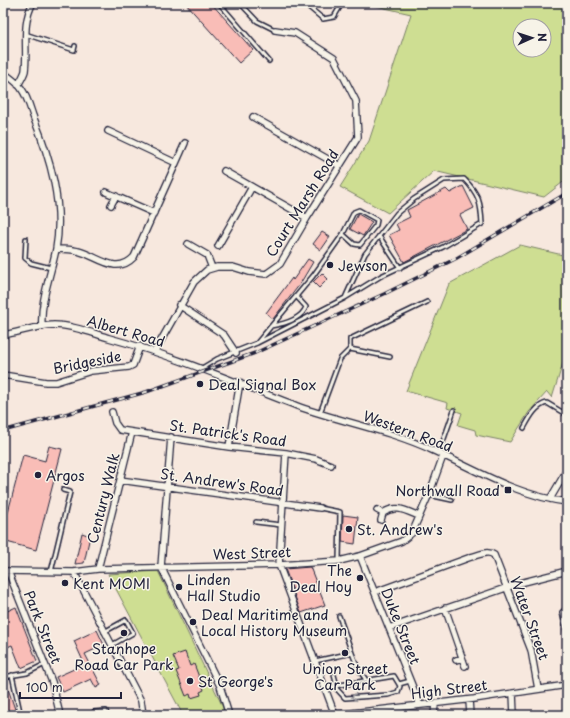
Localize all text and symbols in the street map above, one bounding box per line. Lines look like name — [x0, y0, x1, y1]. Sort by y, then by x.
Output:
north arrow — [512, 18, 552, 58]
text: N — [534, 33, 551, 43]
street label: Court Marsh Road — [260, 145, 344, 261]
place label: Jewson — [338, 255, 388, 276]
marker: Jewson — [325, 260, 335, 270]
street label: Albert Road — [85, 310, 167, 352]
street label: Bridgeside — [51, 345, 123, 379]
place label: Deal Signal Box — [208, 374, 317, 395]
marker: Deal Signal Box — [195, 379, 205, 389]
street label: Western Road — [360, 405, 456, 457]
street label: St. Patrick's Road — [168, 414, 288, 452]
street label: Century Walk — [82, 450, 124, 546]
street label: St. Andrew's Road — [159, 463, 285, 501]
place label: Argos — [46, 465, 85, 486]
marker: Argos — [33, 470, 43, 480]
place label: Northwall Road — [396, 480, 500, 501]
marker: Northwall Road — [503, 485, 513, 495]
place label: St. Andrew's — [357, 519, 443, 540]
marker: St. Andrew's — [344, 524, 354, 534]
street label: West Street — [213, 541, 292, 565]
place label: The Deal Hoy — [289, 560, 352, 597]
place label: Linden Hall Studio — [187, 569, 261, 606]
place label: Kent MOMI — [73, 573, 150, 594]
marker: The Deal Hoy — [355, 573, 365, 583]
street label: Water Street — [505, 573, 555, 663]
marker: Kent MOMI — [60, 578, 70, 588]
marker: Linden Hall Studio — [174, 582, 184, 592]
street label: Duke Street — [376, 585, 426, 668]
street label: Park Street — [19, 587, 67, 667]
place label: Deal Maritime and Local History Museum — [201, 604, 347, 641]
marker: Deal Maritime and Local History Museum — [188, 617, 198, 627]
marker: Stanhope Road Car Park — [119, 628, 129, 638]
place label: Stanhope Road Car Park — [75, 638, 174, 675]
marker: Union Street Car Park — [340, 648, 350, 658]
place label: Union Street Car Park — [302, 658, 388, 695]
place label: St George's — [198, 671, 273, 692]
scale bar — [20, 674, 121, 700]
street label: High Street — [410, 674, 489, 704]
marker: St George's — [185, 676, 195, 686]
text: 100 m — [26, 678, 63, 696]
one-way arrow — [351, 693, 357, 702]

